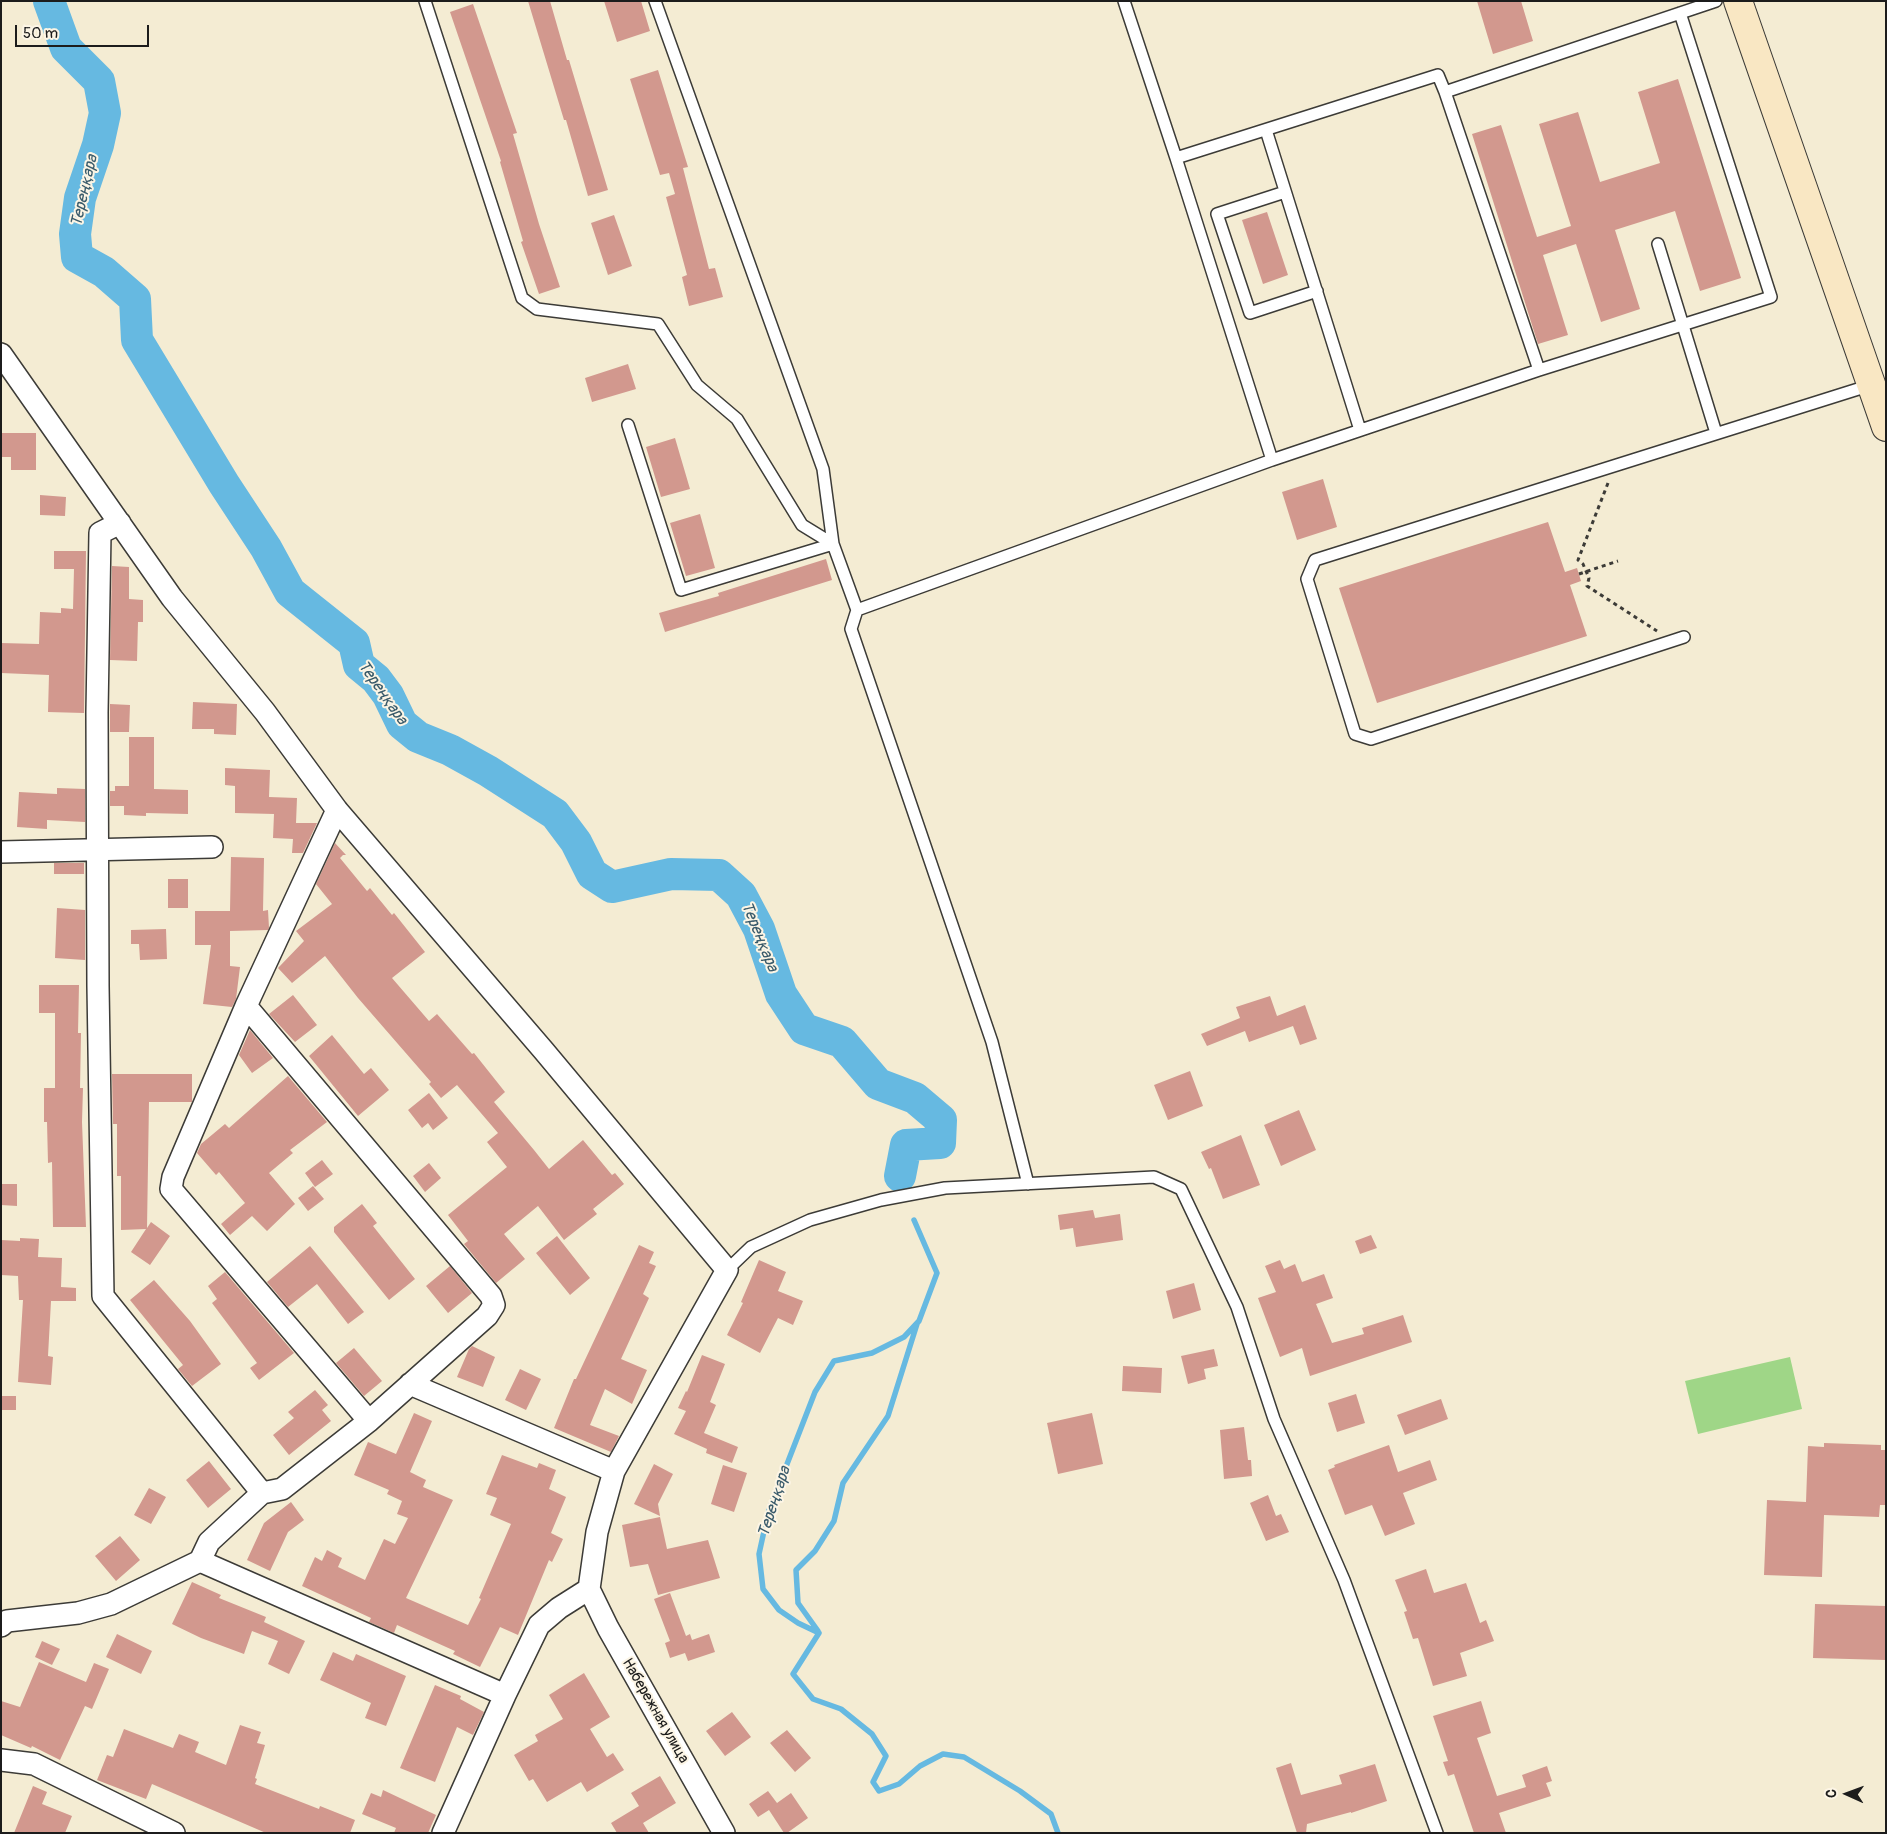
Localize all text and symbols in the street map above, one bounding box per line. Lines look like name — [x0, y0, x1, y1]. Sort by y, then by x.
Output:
scale bar — [18, 15, 151, 47]
text: 50 m — [23, 24, 58, 43]
water label: Тереңқара — [67, 153, 103, 229]
water label: Тереңқара — [353, 658, 411, 728]
water label: Тереңқара — [736, 899, 782, 975]
water label: Тереңқара — [755, 1464, 795, 1540]
street label: Набережная улица — [618, 1655, 692, 1767]
north arrow — [1822, 1769, 1872, 1819]
text: С — [1823, 1789, 1840, 1798]

